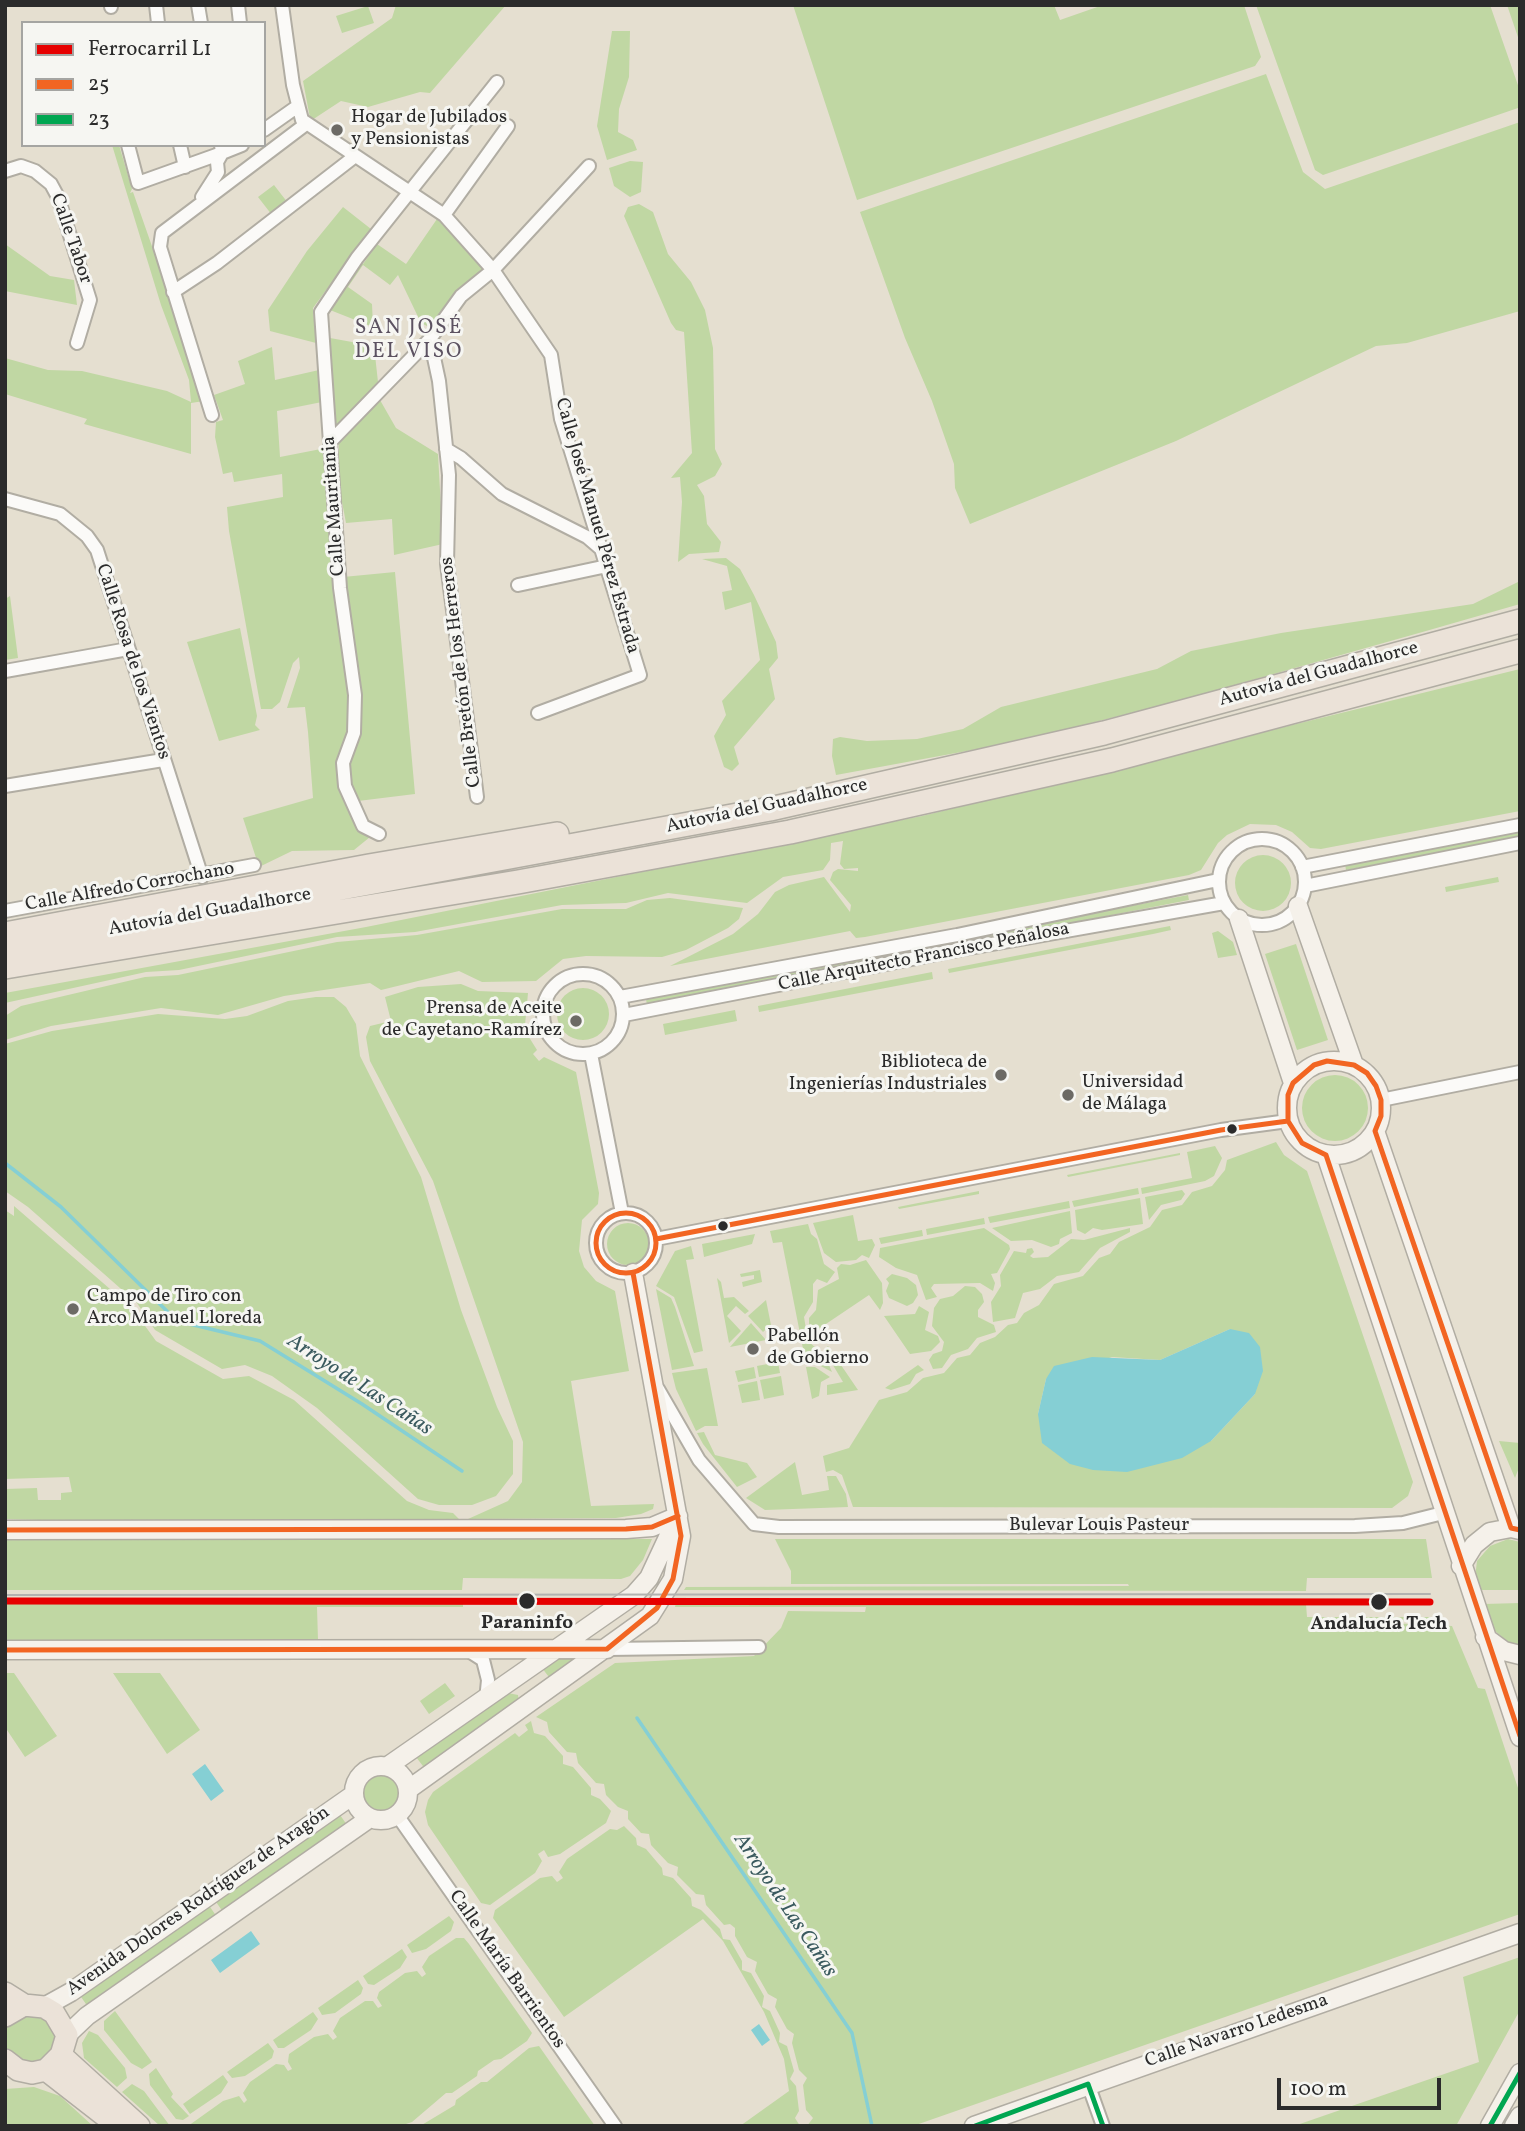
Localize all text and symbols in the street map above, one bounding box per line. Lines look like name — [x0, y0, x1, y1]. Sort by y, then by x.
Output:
legend — [21, 21, 266, 147]
text: Ferrocarril L1 — [88, 35, 212, 64]
text: 25 — [88, 70, 109, 99]
text: 23 — [88, 105, 109, 134]
place label: Hogar de Jubilados y Pensionistas — [351, 108, 507, 152]
marker: Hogar de Jubilados y Pensionistas — [329, 122, 345, 138]
street label: Calle Tabor — [44, 191, 96, 287]
district label: SAN JOSÉ DEL VISO — [356, 316, 462, 366]
street label: Calle José Manuel Pérez Estrada — [549, 396, 643, 656]
street label: Calle Mauritania — [319, 435, 351, 577]
street label: Calle Bretón de los Herreros — [437, 555, 487, 789]
street label: Calle Rosa de los Vientos — [90, 561, 174, 763]
street label: Autovía del Guadalhorce — [1217, 637, 1421, 713]
street label: Autovía del Guadalhorce — [664, 775, 870, 839]
street label: Calle Alfredo Corrochano — [24, 858, 236, 918]
street label: Autovía del Guadalhorce — [107, 884, 313, 942]
street label: Calle Arquitecto Francisco Peñalosa — [777, 919, 1071, 997]
place label: Prensa de Aceite de Cayetano-Ramírez — [382, 999, 562, 1043]
marker: Prensa de Aceite de Cayetano-Ramírez — [568, 1013, 584, 1029]
place label: Biblioteca de Ingenierías Industriales — [789, 1053, 987, 1097]
marker: Biblioteca de Ingenierías Industriales — [993, 1067, 1009, 1083]
place label: Universidad de Málaga — [1082, 1073, 1183, 1117]
marker: Universidad de Málaga — [1060, 1087, 1076, 1103]
unlabelled marker — [1225, 1122, 1239, 1136]
unlabelled marker — [716, 1219, 730, 1233]
place label: Campo de Tiro con Arco Manuel Lloreda — [87, 1287, 262, 1331]
marker: Campo de Tiro con Arco Manuel Lloreda — [65, 1301, 81, 1317]
place label: Pabellón de Gobierno — [767, 1327, 869, 1371]
water label: Arroyo de Las Cañas — [282, 1330, 436, 1442]
marker: Pabellón de Gobierno — [745, 1341, 761, 1357]
street label: Bulevar Louis Pasteur — [1009, 1516, 1189, 1538]
marker: Paraninfo — [517, 1591, 537, 1611]
marker: Andalucía Tech — [1369, 1592, 1389, 1612]
place label: Paraninfo — [481, 1614, 573, 1636]
place label: Andalucía Tech — [1311, 1615, 1447, 1637]
street label: Avenida Dolores Rodríguez de Aragón — [63, 1802, 335, 2002]
water label: Arroyo de Las Cañas — [727, 1829, 841, 1983]
street label: Calle María Barrientos — [443, 1886, 569, 2054]
street label: Calle Navarro Ledesma — [1142, 1990, 1332, 2074]
scale bar — [1280, 2064, 1444, 2108]
text: 100 m — [1290, 2075, 1347, 2104]

